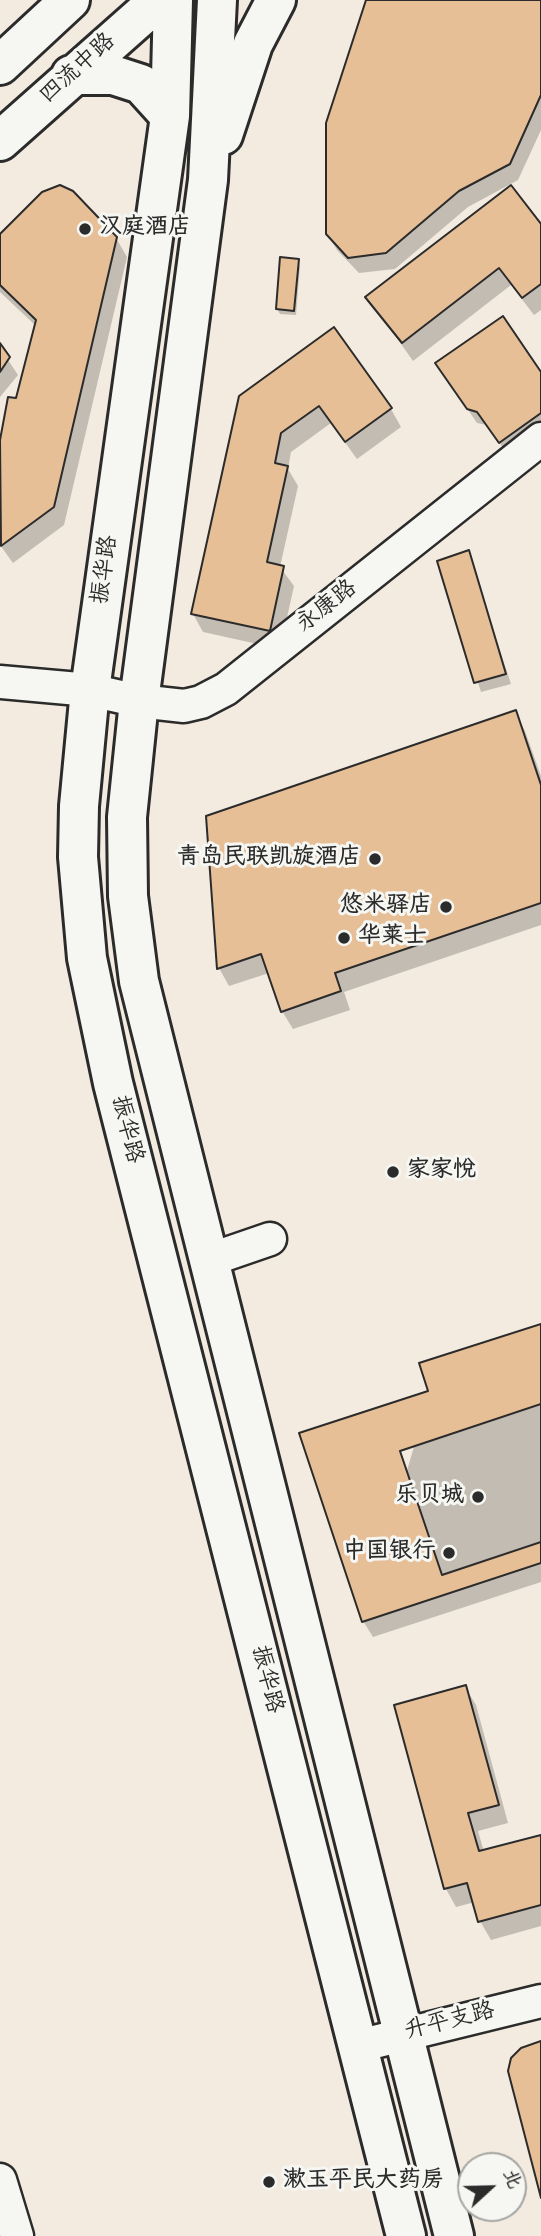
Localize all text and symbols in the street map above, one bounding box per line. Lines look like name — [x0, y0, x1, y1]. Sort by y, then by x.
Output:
street label: 四流中路 — [36, 29, 122, 111]
place label: 汉庭酒店 — [99, 215, 191, 243]
marker: 汉庭酒店 — [77, 221, 93, 237]
street label: 振华路 — [89, 534, 125, 606]
street label: 永康路 — [292, 576, 364, 640]
place label: 青岛民联凯旋酒店 — [177, 845, 361, 873]
marker: 青岛民联凯旋酒店 — [367, 851, 383, 867]
place label: 悠米驿店 — [340, 893, 432, 921]
marker: 悠米驿店 — [438, 899, 454, 915]
place label: 华莱士 — [358, 924, 427, 952]
marker: 华莱士 — [336, 930, 352, 946]
street label: 振华路 — [103, 1093, 147, 1167]
place label: 家家悦 — [407, 1158, 476, 1186]
marker: 家家悦 — [385, 1164, 401, 1180]
place label: 乐贝城 — [395, 1483, 464, 1511]
marker: 乐贝城 — [470, 1489, 486, 1505]
place label: 中国银行 — [343, 1539, 435, 1567]
marker: 中国银行 — [441, 1545, 457, 1561]
street label: 振华路 — [243, 1643, 287, 1717]
street label: 升平支路 — [402, 1998, 498, 2048]
north arrow — [457, 2152, 527, 2222]
text: 北 — [496, 2167, 524, 2193]
place label: 漱玉平民大药房 — [283, 2168, 444, 2196]
marker: 漱玉平民大药房 — [261, 2174, 277, 2190]

